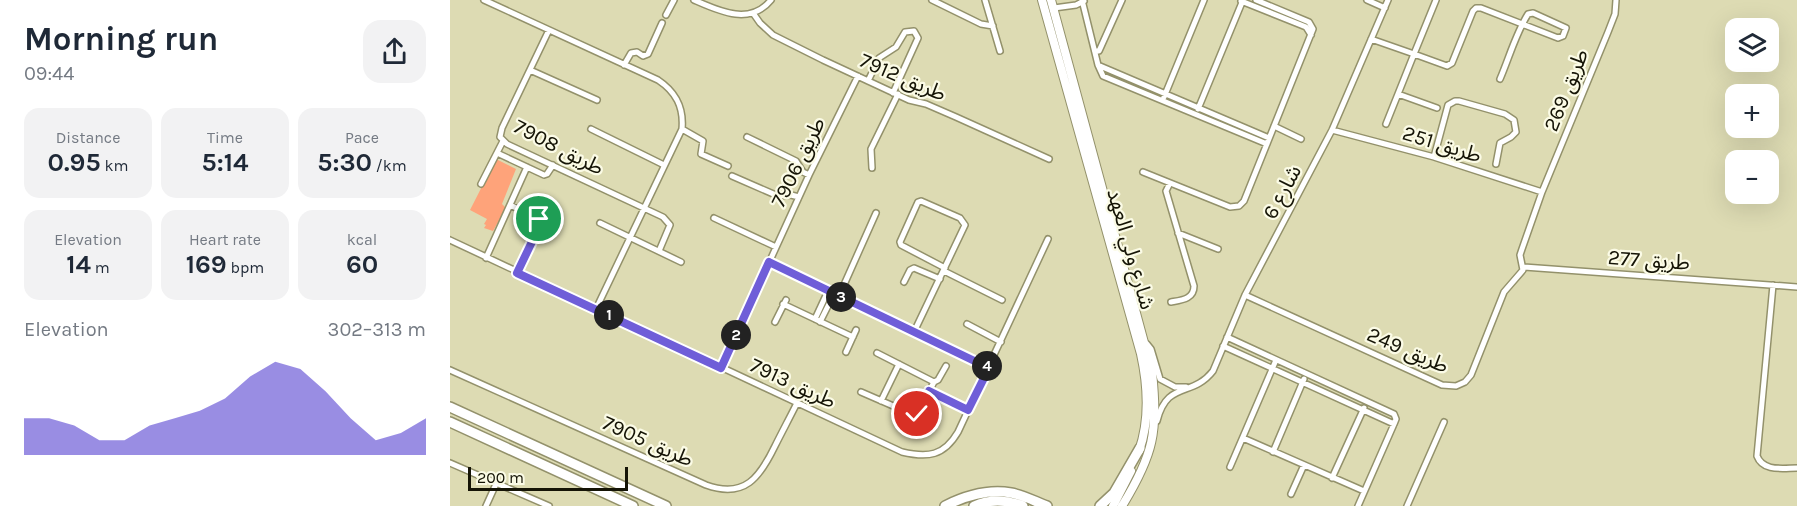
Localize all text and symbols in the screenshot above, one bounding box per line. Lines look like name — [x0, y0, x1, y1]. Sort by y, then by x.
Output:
map controls — [1725, 18, 1779, 204]
button: layers — [1725, 18, 1779, 72]
text: Morning run — [24, 20, 218, 58]
button: share — [363, 20, 426, 83]
street label: طريق 269 — [1539, 45, 1594, 135]
street label: طريق 7912 — [856, 48, 950, 107]
text: 09:44 — [24, 62, 74, 85]
button: + — [1725, 84, 1779, 138]
street label: طريق 7906 — [766, 113, 831, 211]
street label: طريق 7908 — [510, 114, 608, 181]
street label: طريق 251 — [1399, 121, 1484, 168]
text: Distance — [56, 128, 120, 147]
text: Time — [207, 128, 243, 147]
text: Pace — [345, 128, 379, 147]
text: 0.95 — [48, 147, 101, 178]
text: 5:14 — [202, 147, 248, 178]
text: 5:30 — [317, 147, 372, 178]
button: − — [1725, 150, 1779, 204]
text: km — [101, 156, 128, 175]
text: /km — [372, 156, 407, 175]
street label: شارع 6 — [1258, 161, 1309, 225]
street label: شارع ولي العهد — [1099, 186, 1160, 313]
pin — [513, 193, 564, 244]
icon: arrive — [522, 202, 555, 235]
text: Elevation — [54, 230, 122, 249]
text: Heart rate — [189, 230, 261, 249]
text: kcal — [347, 230, 377, 249]
street label: طريق 277 — [1607, 245, 1691, 276]
text: 14 — [66, 249, 91, 280]
text: 169 — [186, 249, 227, 280]
text: 60 — [346, 249, 378, 280]
text: m — [91, 258, 110, 277]
text: bpm — [227, 258, 264, 277]
pin: 3 — [826, 282, 856, 312]
text: 3 — [836, 287, 846, 306]
pin: 1 — [594, 300, 624, 330]
text: 1 — [606, 305, 612, 324]
text: Elevation — [24, 318, 109, 341]
text: 302–313 m — [328, 318, 426, 341]
pin: 2 — [721, 320, 751, 350]
street label: طريق 249 — [1363, 322, 1452, 379]
text: 2 — [731, 325, 741, 344]
pin: 4 — [972, 351, 1002, 381]
street label: طريق 7913 — [746, 353, 840, 414]
text: 4 — [982, 356, 992, 375]
pin — [891, 388, 942, 439]
icon: check — [900, 397, 933, 430]
street label: طريق 7905 — [599, 410, 697, 473]
scale bar — [468, 464, 628, 492]
text: 200 m — [477, 468, 524, 487]

